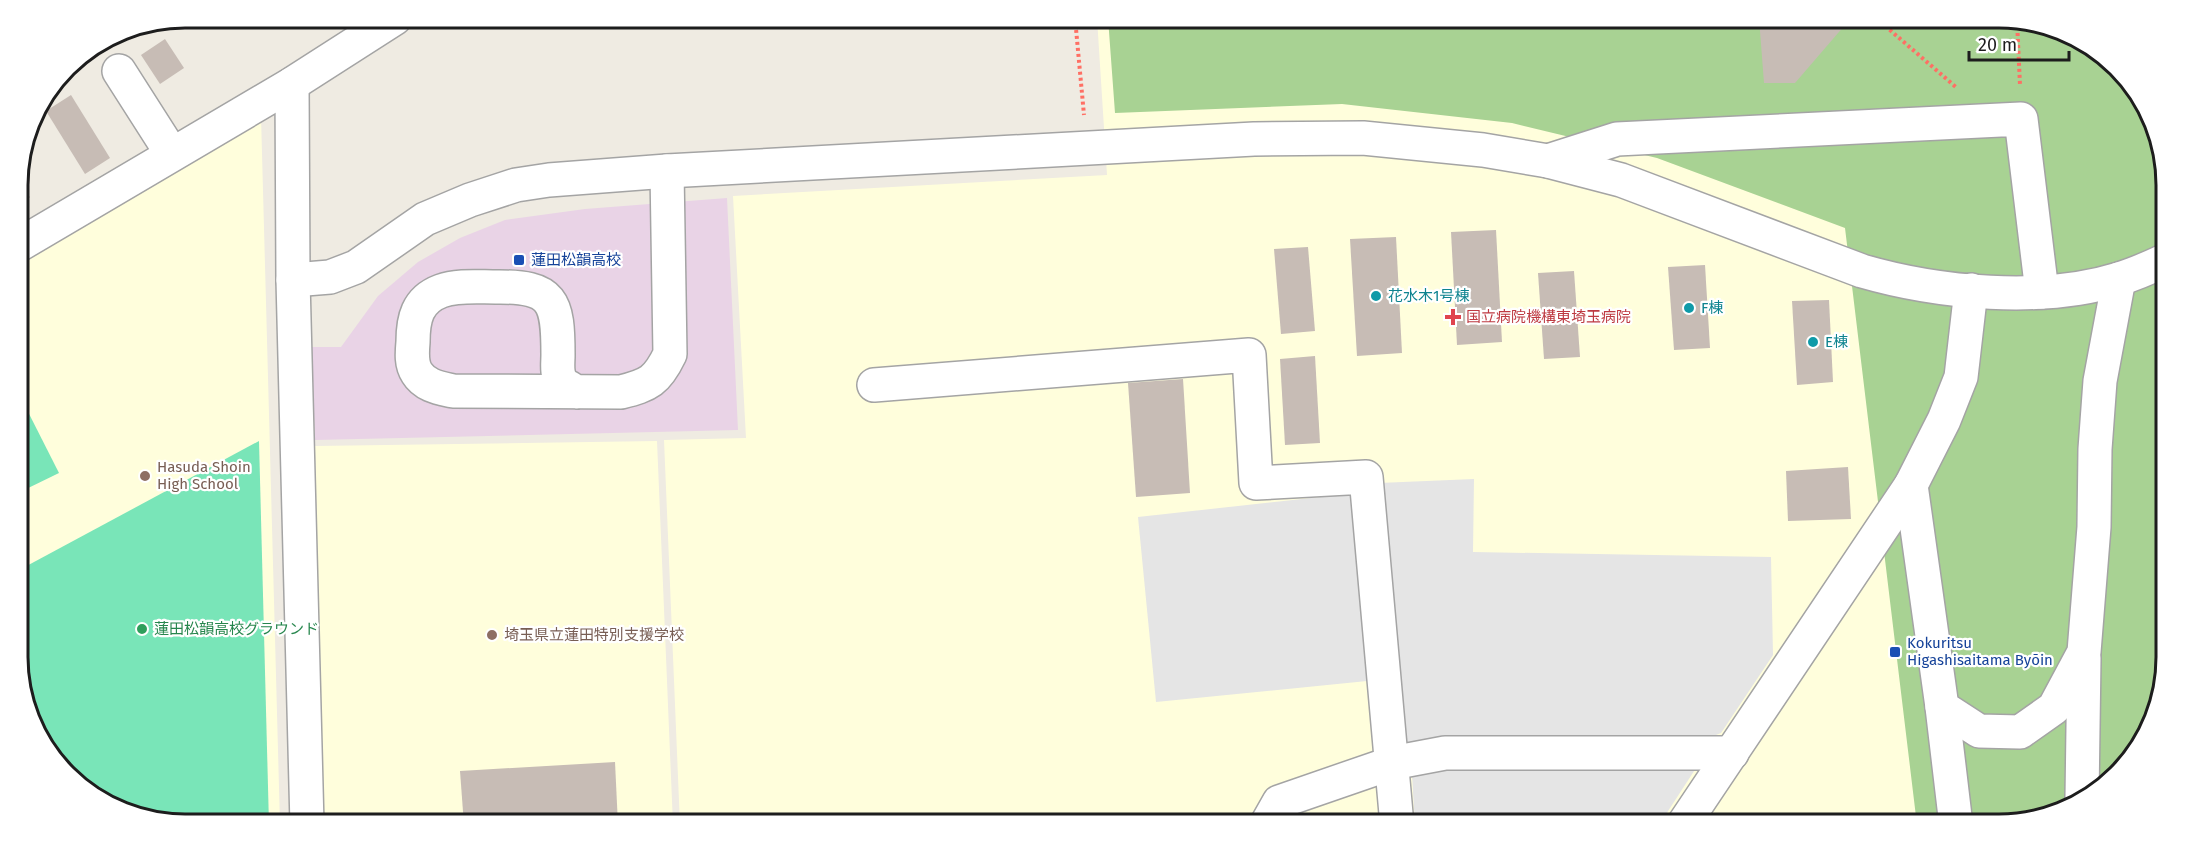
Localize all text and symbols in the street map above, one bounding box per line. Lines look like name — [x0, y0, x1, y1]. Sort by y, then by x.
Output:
scale bar — [1969, 24, 2070, 62]
text: 20 m — [1978, 34, 2017, 56]
place label: 蓮田松韻高校 — [531, 251, 621, 269]
marker: 蓮田松韻高校 — [512, 253, 526, 267]
place label: 花水木1号棟 — [1388, 287, 1470, 305]
marker: 花水木1号棟 — [1369, 289, 1383, 303]
place label: F棟 — [1701, 299, 1723, 317]
marker: F棟 — [1682, 301, 1696, 315]
marker: 国立病院機構東埼玉病院 — [1444, 308, 1462, 326]
place label: 国立病院機構東埼玉病院 — [1466, 308, 1631, 326]
place label: E棟 — [1825, 333, 1848, 351]
marker: E棟 — [1806, 335, 1820, 349]
place label: Hasuda Shoin High School — [157, 458, 251, 493]
marker: Hasuda Shoin High School — [138, 469, 152, 483]
place label: 蓮田松韻高校グラウンド — [154, 620, 319, 638]
marker: 蓮田松韻高校グラウンド — [135, 622, 149, 636]
place label: 埼玉県立蓮田特別支援学校 — [504, 626, 684, 644]
marker: 埼玉県立蓮田特別支援学校 — [485, 628, 499, 642]
place label: Kokuritsu Higashisaitama Byōin — [1907, 634, 2053, 669]
marker: Kokuritsu Higashisaitama Byōin — [1888, 645, 1902, 659]

